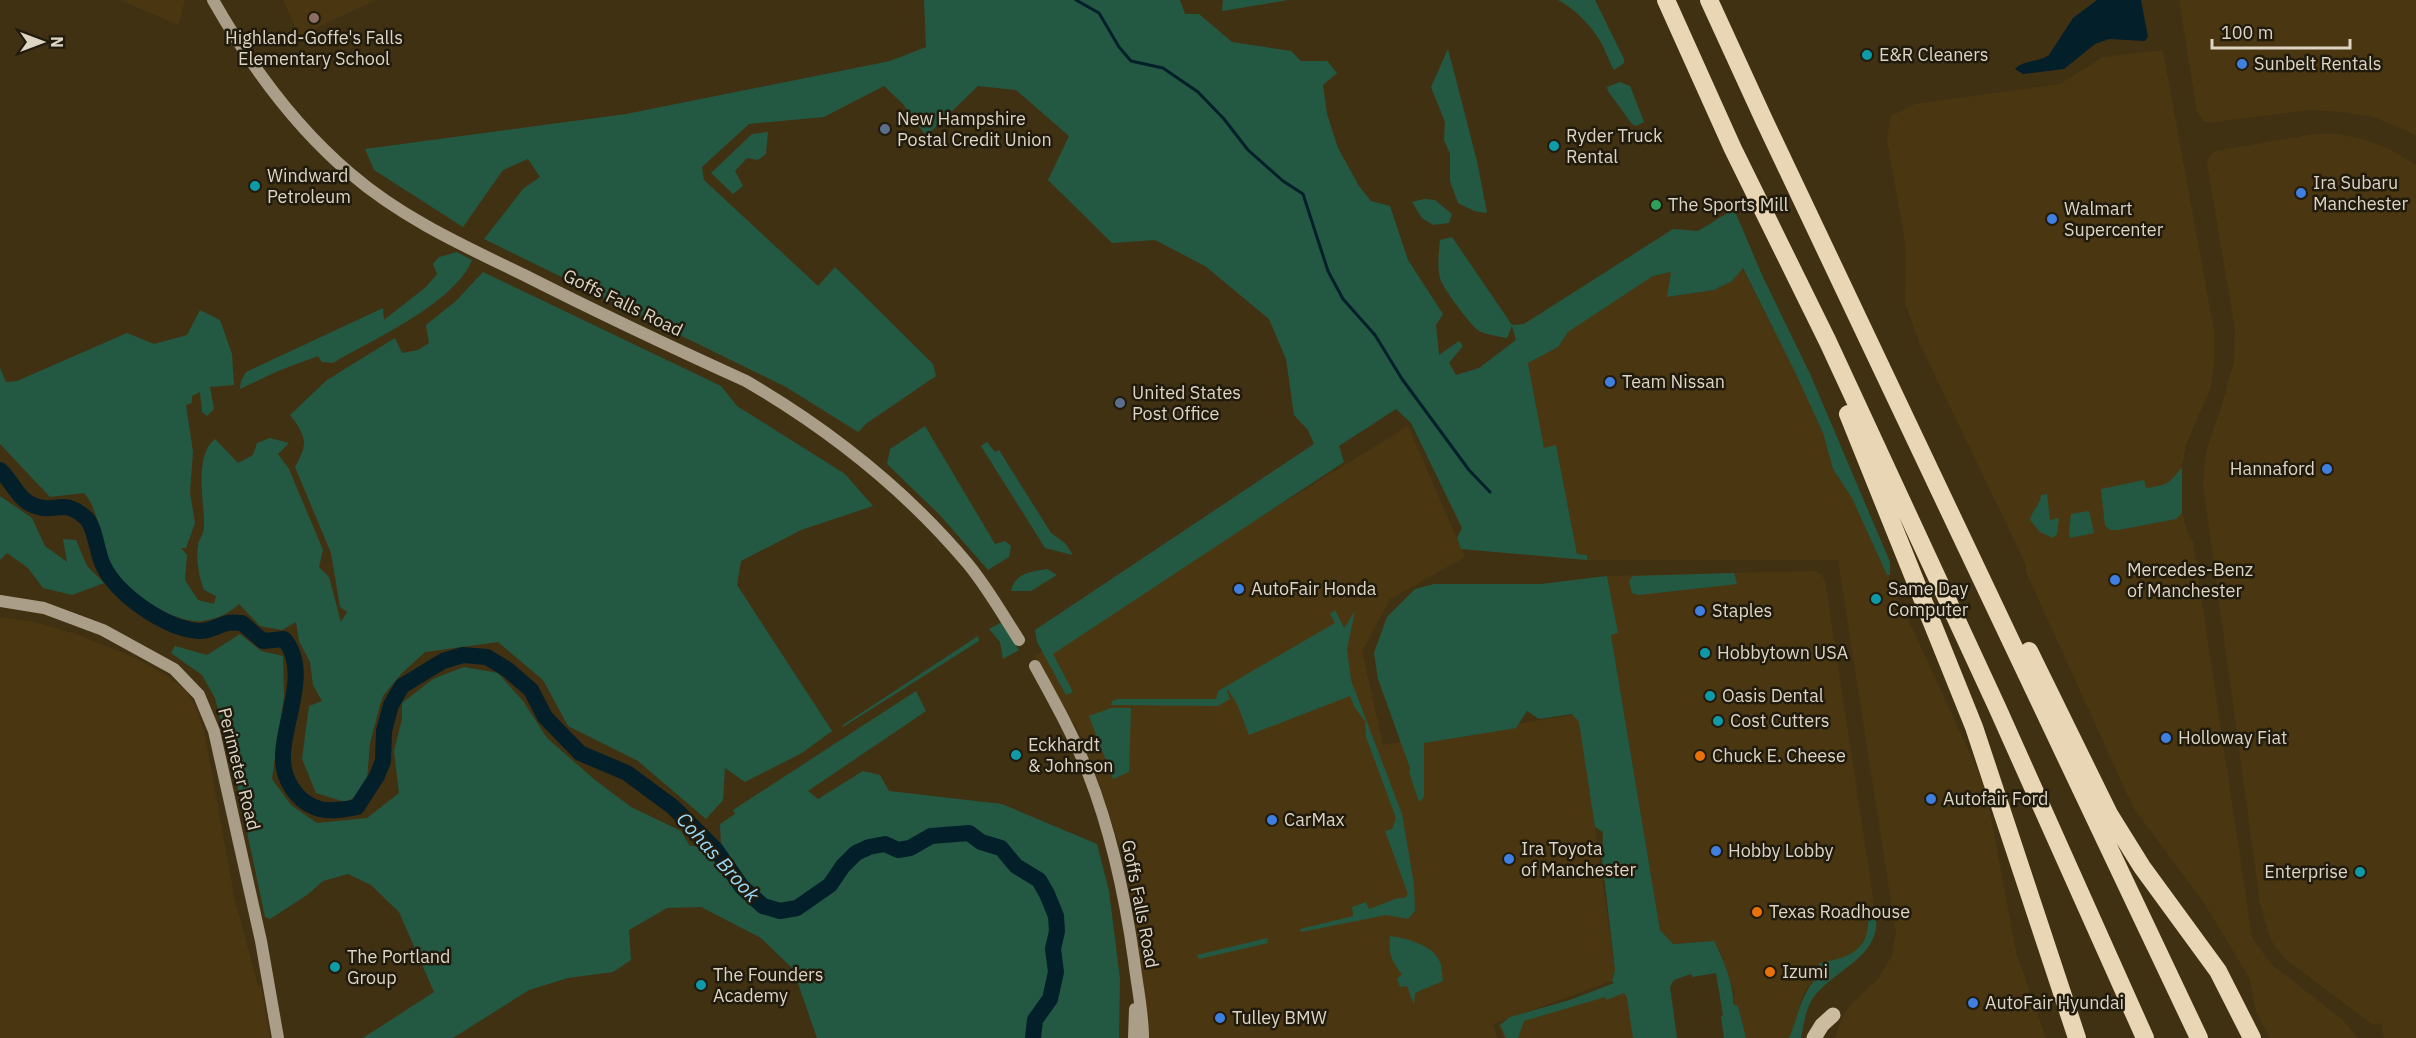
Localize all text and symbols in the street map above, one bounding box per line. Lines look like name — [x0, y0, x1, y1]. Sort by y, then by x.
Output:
marker: Highland-Goffe's Falls Elementary School — [307, 11, 321, 25]
north arrow — [12, 12, 72, 72]
scale bar — [2212, 12, 2350, 50]
text: 100 m — [2221, 21, 2273, 44]
place label: Highland-Goffe's Falls Elementary School — [225, 26, 403, 70]
text: N — [47, 36, 67, 48]
place label: E&R Cleaners — [1879, 43, 1989, 66]
marker: E&R Cleaners — [1860, 48, 1874, 62]
place label: Sunbelt Rentals — [2254, 52, 2382, 75]
marker: Sunbelt Rentals — [2235, 57, 2249, 71]
place label: New Hampshire Postal Credit Union — [897, 107, 1052, 151]
marker: New Hampshire Postal Credit Union — [878, 122, 892, 136]
place label: Ryder Truck Rental — [1566, 124, 1663, 168]
marker: Ryder Truck Rental — [1547, 139, 1561, 153]
place label: Windward Petroleum — [267, 164, 351, 208]
place label: Ira Subaru Manchester — [2313, 171, 2408, 215]
marker: Windward Petroleum — [248, 179, 262, 193]
marker: Ira Subaru Manchester — [2294, 186, 2308, 200]
place label: The Sports Mill — [1668, 193, 1789, 216]
place label: Walmart Supercenter — [2064, 197, 2164, 241]
marker: The Sports Mill — [1649, 198, 1663, 212]
marker: Walmart Supercenter — [2045, 212, 2059, 226]
street label: Goffs Falls Road — [560, 264, 687, 341]
place label: Team Nissan — [1622, 370, 1725, 393]
marker: Team Nissan — [1603, 375, 1617, 389]
place label: United States Post Office — [1132, 381, 1241, 425]
marker: United States Post Office — [1113, 396, 1127, 410]
place label: Hannaford — [2230, 457, 2315, 480]
marker: Hannaford — [2320, 462, 2334, 476]
place label: Mercedes-Benz of Manchester — [2127, 558, 2253, 602]
marker: Mercedes-Benz of Manchester — [2108, 573, 2122, 587]
place label: AutoFair Honda — [1251, 577, 1377, 600]
place label: Same Day Computer — [1888, 577, 1969, 621]
marker: AutoFair Honda — [1232, 582, 1246, 596]
marker: Same Day Computer — [1869, 592, 1883, 606]
place label: Staples — [1712, 599, 1772, 622]
marker: Staples — [1693, 604, 1707, 618]
place label: Hobbytown USA — [1717, 641, 1849, 664]
marker: Hobbytown USA — [1698, 646, 1712, 660]
place label: Oasis Dental — [1722, 684, 1824, 707]
marker: Oasis Dental — [1703, 689, 1717, 703]
street label: Perimeter Road — [213, 705, 266, 833]
place label: Cost Cutters — [1730, 709, 1830, 732]
marker: Cost Cutters — [1711, 714, 1725, 728]
place label: Holloway Fiat — [2178, 726, 2287, 749]
marker: Holloway Fiat — [2159, 731, 2173, 745]
place label: Eckhardt & Johnson — [1028, 733, 1114, 777]
place label: Chuck E. Cheese — [1712, 744, 1846, 767]
marker: Eckhardt & Johnson — [1009, 748, 1023, 762]
marker: Chuck E. Cheese — [1693, 749, 1707, 763]
place label: Autofair Ford — [1943, 787, 2048, 810]
marker: Autofair Ford — [1924, 792, 1938, 806]
water label: Cohas Brook — [671, 806, 766, 908]
place label: CarMax — [1284, 808, 1345, 831]
marker: CarMax — [1265, 813, 1279, 827]
place label: Ira Toyota of Manchester — [1521, 837, 1636, 881]
street label: Goffs Falls Road — [1117, 838, 1164, 970]
place label: Hobby Lobby — [1728, 839, 1834, 862]
marker: Hobby Lobby — [1709, 844, 1723, 858]
marker: Ira Toyota of Manchester — [1502, 852, 1516, 866]
place label: Enterprise — [2264, 860, 2348, 883]
marker: Enterprise — [2353, 865, 2367, 879]
place label: Texas Roadhouse — [1769, 900, 1910, 923]
marker: Texas Roadhouse — [1750, 905, 1764, 919]
place label: The Portland Group — [347, 945, 450, 989]
marker: The Portland Group — [328, 960, 342, 974]
place label: Izumi — [1782, 960, 1828, 983]
place label: The Founders Academy — [713, 963, 823, 1007]
marker: Izumi — [1763, 965, 1777, 979]
marker: The Founders Academy — [694, 978, 708, 992]
place label: AutoFair Hyundai — [1985, 991, 2124, 1014]
marker: AutoFair Hyundai — [1966, 996, 1980, 1010]
place label: Tulley BMW — [1232, 1006, 1327, 1029]
marker: Tulley BMW — [1213, 1011, 1227, 1025]

